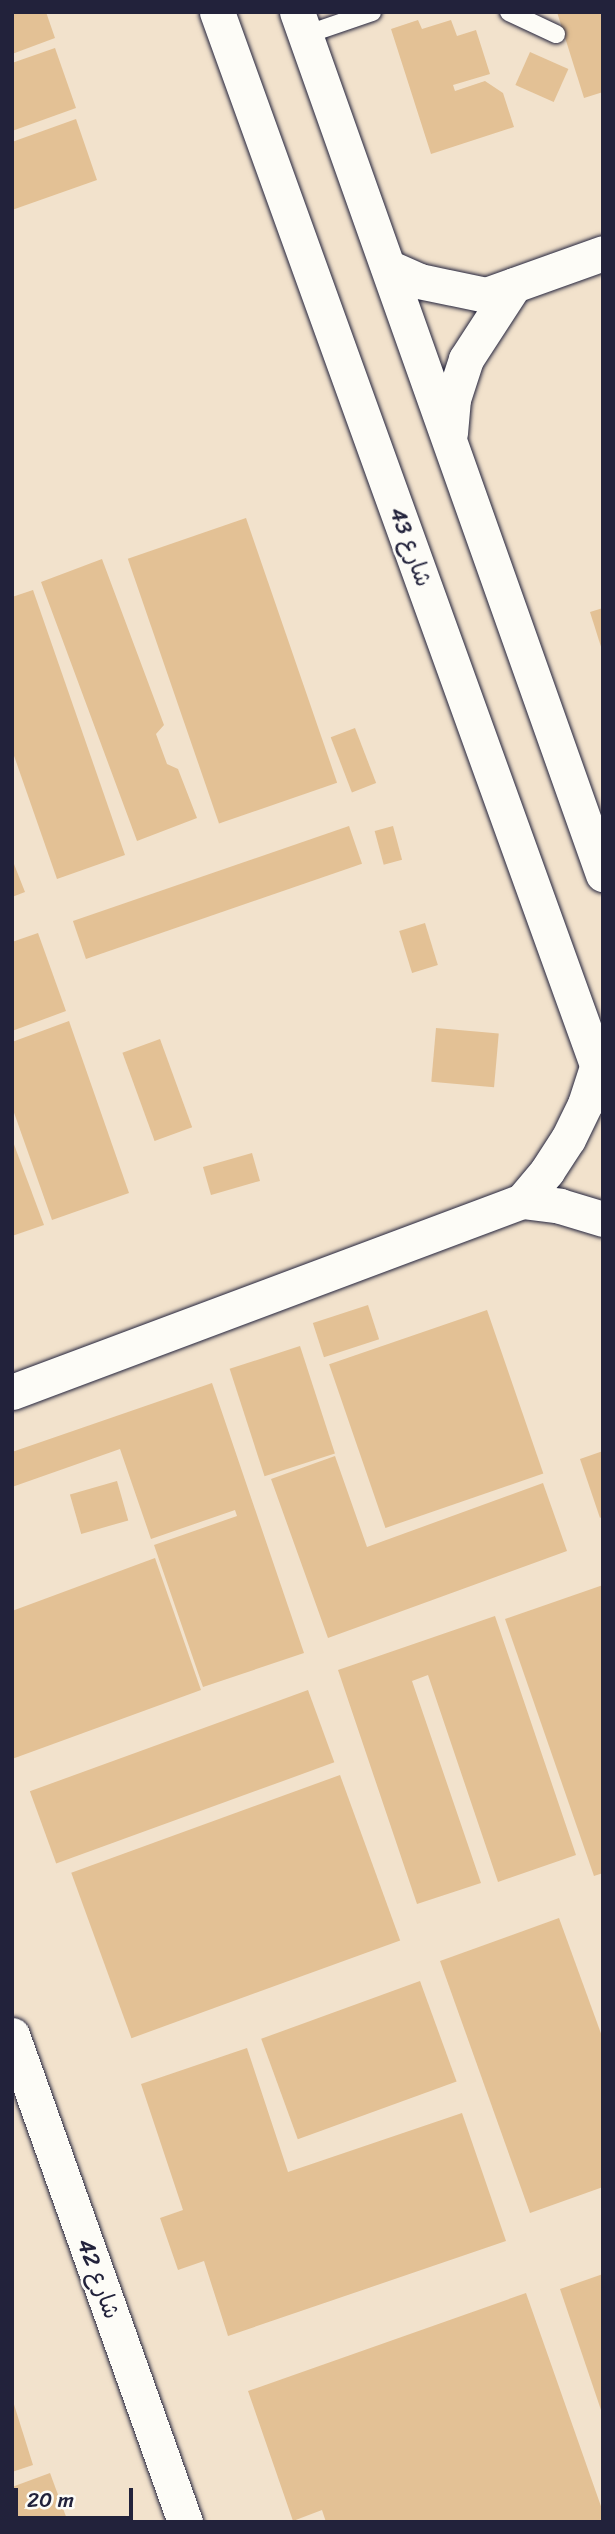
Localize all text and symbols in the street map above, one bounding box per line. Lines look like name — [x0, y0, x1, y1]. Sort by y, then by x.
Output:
street label: شارع 43 — [383, 503, 437, 591]
street label: شارع 42 — [71, 2235, 125, 2323]
scale bar — [18, 2474, 136, 2518]
text: 20 m — [27, 2481, 74, 2519]

